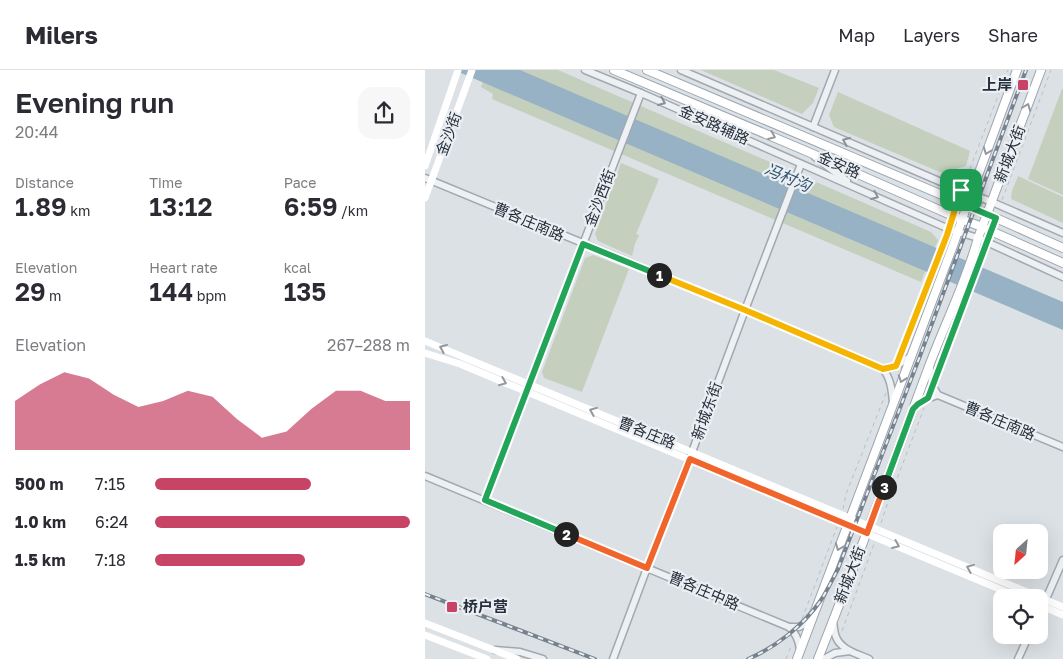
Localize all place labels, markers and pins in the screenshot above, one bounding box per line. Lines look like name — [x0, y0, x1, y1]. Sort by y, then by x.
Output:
place label: 上岸 — [982, 75, 1012, 93]
marker: 上岸 — [1016, 78, 1030, 92]
pin — [940, 169, 982, 211]
pin: 1 — [647, 262, 671, 288]
pin: 3 — [871, 474, 897, 500]
pin: 2 — [553, 522, 579, 546]
place label: 桥户营 — [463, 597, 508, 615]
marker: 桥户营 — [445, 600, 459, 614]

